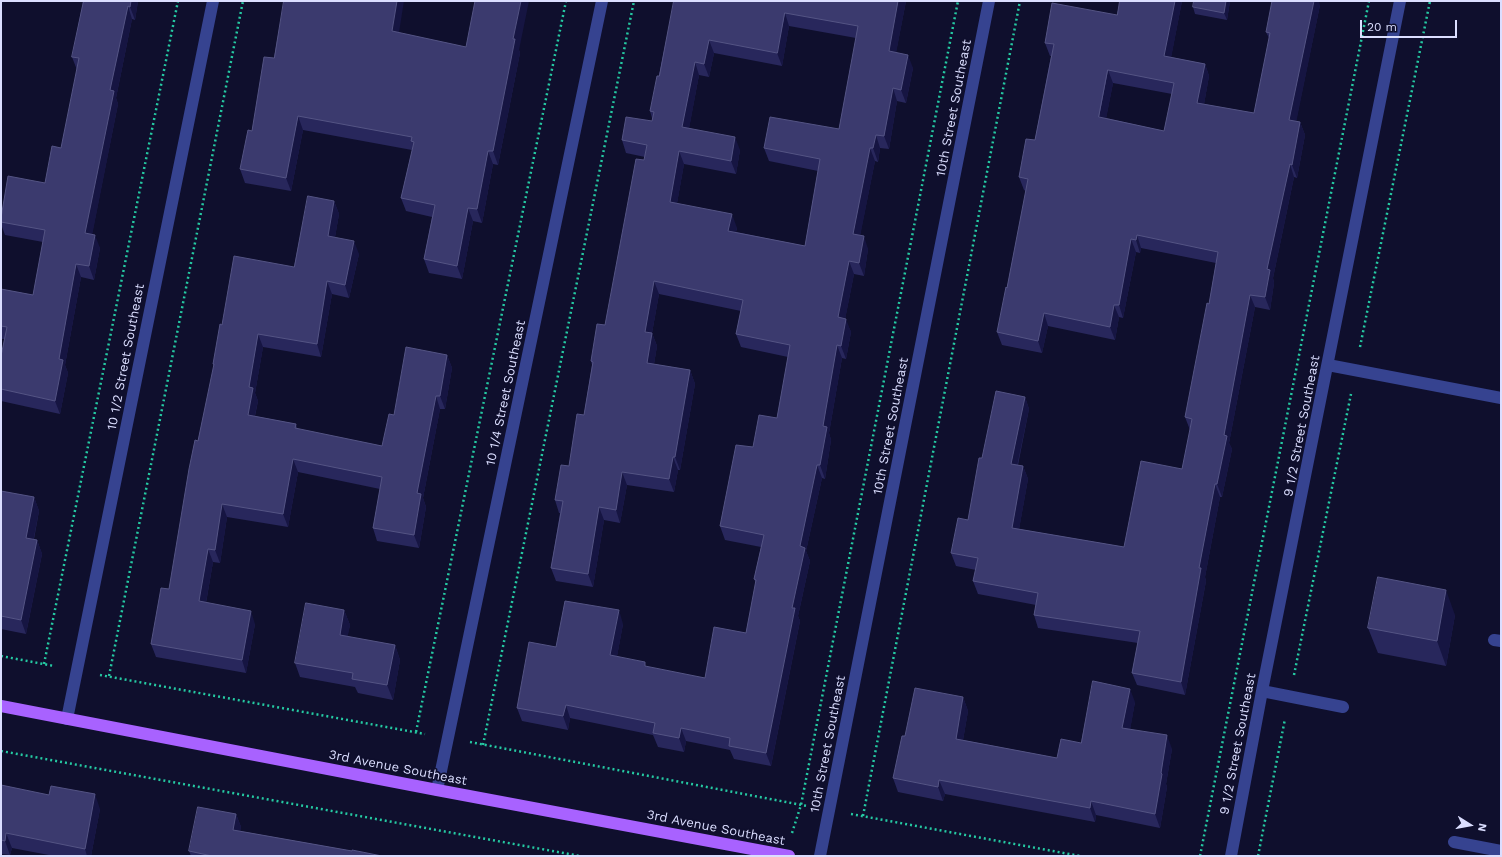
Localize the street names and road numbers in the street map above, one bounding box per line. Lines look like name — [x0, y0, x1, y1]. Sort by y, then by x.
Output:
street label: 10th Street Southeast — [933, 38, 975, 178]
street label: 10 1/2 Street Southeast — [104, 283, 148, 431]
street label: 10 1/4 Street Southeast — [483, 319, 529, 467]
street label: 9 1/2 Street Southeast — [1281, 354, 1323, 498]
street label: 10th Street Southeast — [870, 356, 912, 496]
street label: 9 1/2 Street Southeast — [1217, 672, 1259, 816]
street label: 10th Street Southeast — [807, 674, 849, 814]
street label: 3rd Avenue Southeast — [328, 747, 468, 789]
street label: 3rd Avenue Southeast — [646, 807, 786, 849]

